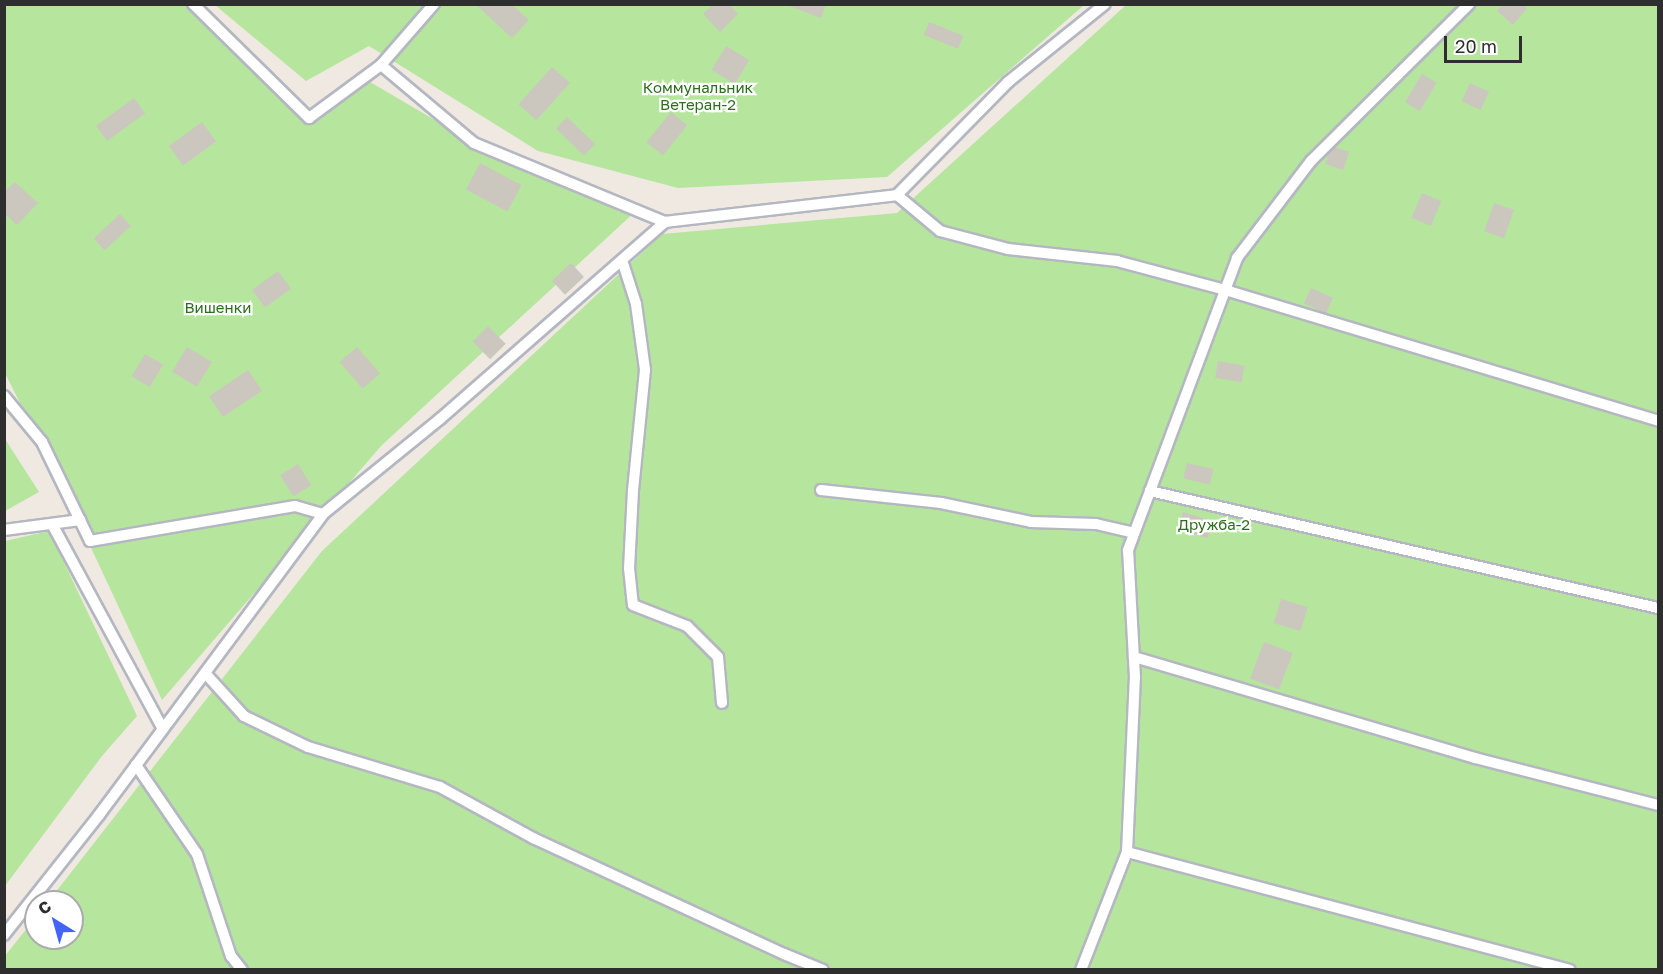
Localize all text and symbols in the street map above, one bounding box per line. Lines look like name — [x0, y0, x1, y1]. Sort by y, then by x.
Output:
scale bar — [1447, 24, 1525, 62]
text: 20 m — [1455, 35, 1497, 57]
park label: Коммунальник Ветеран-2 — [643, 78, 753, 113]
park label: Вишенки — [185, 299, 251, 317]
park label: Дружба-2 — [1178, 516, 1250, 534]
north arrow — [24, 890, 84, 950]
text: С — [34, 896, 55, 919]

